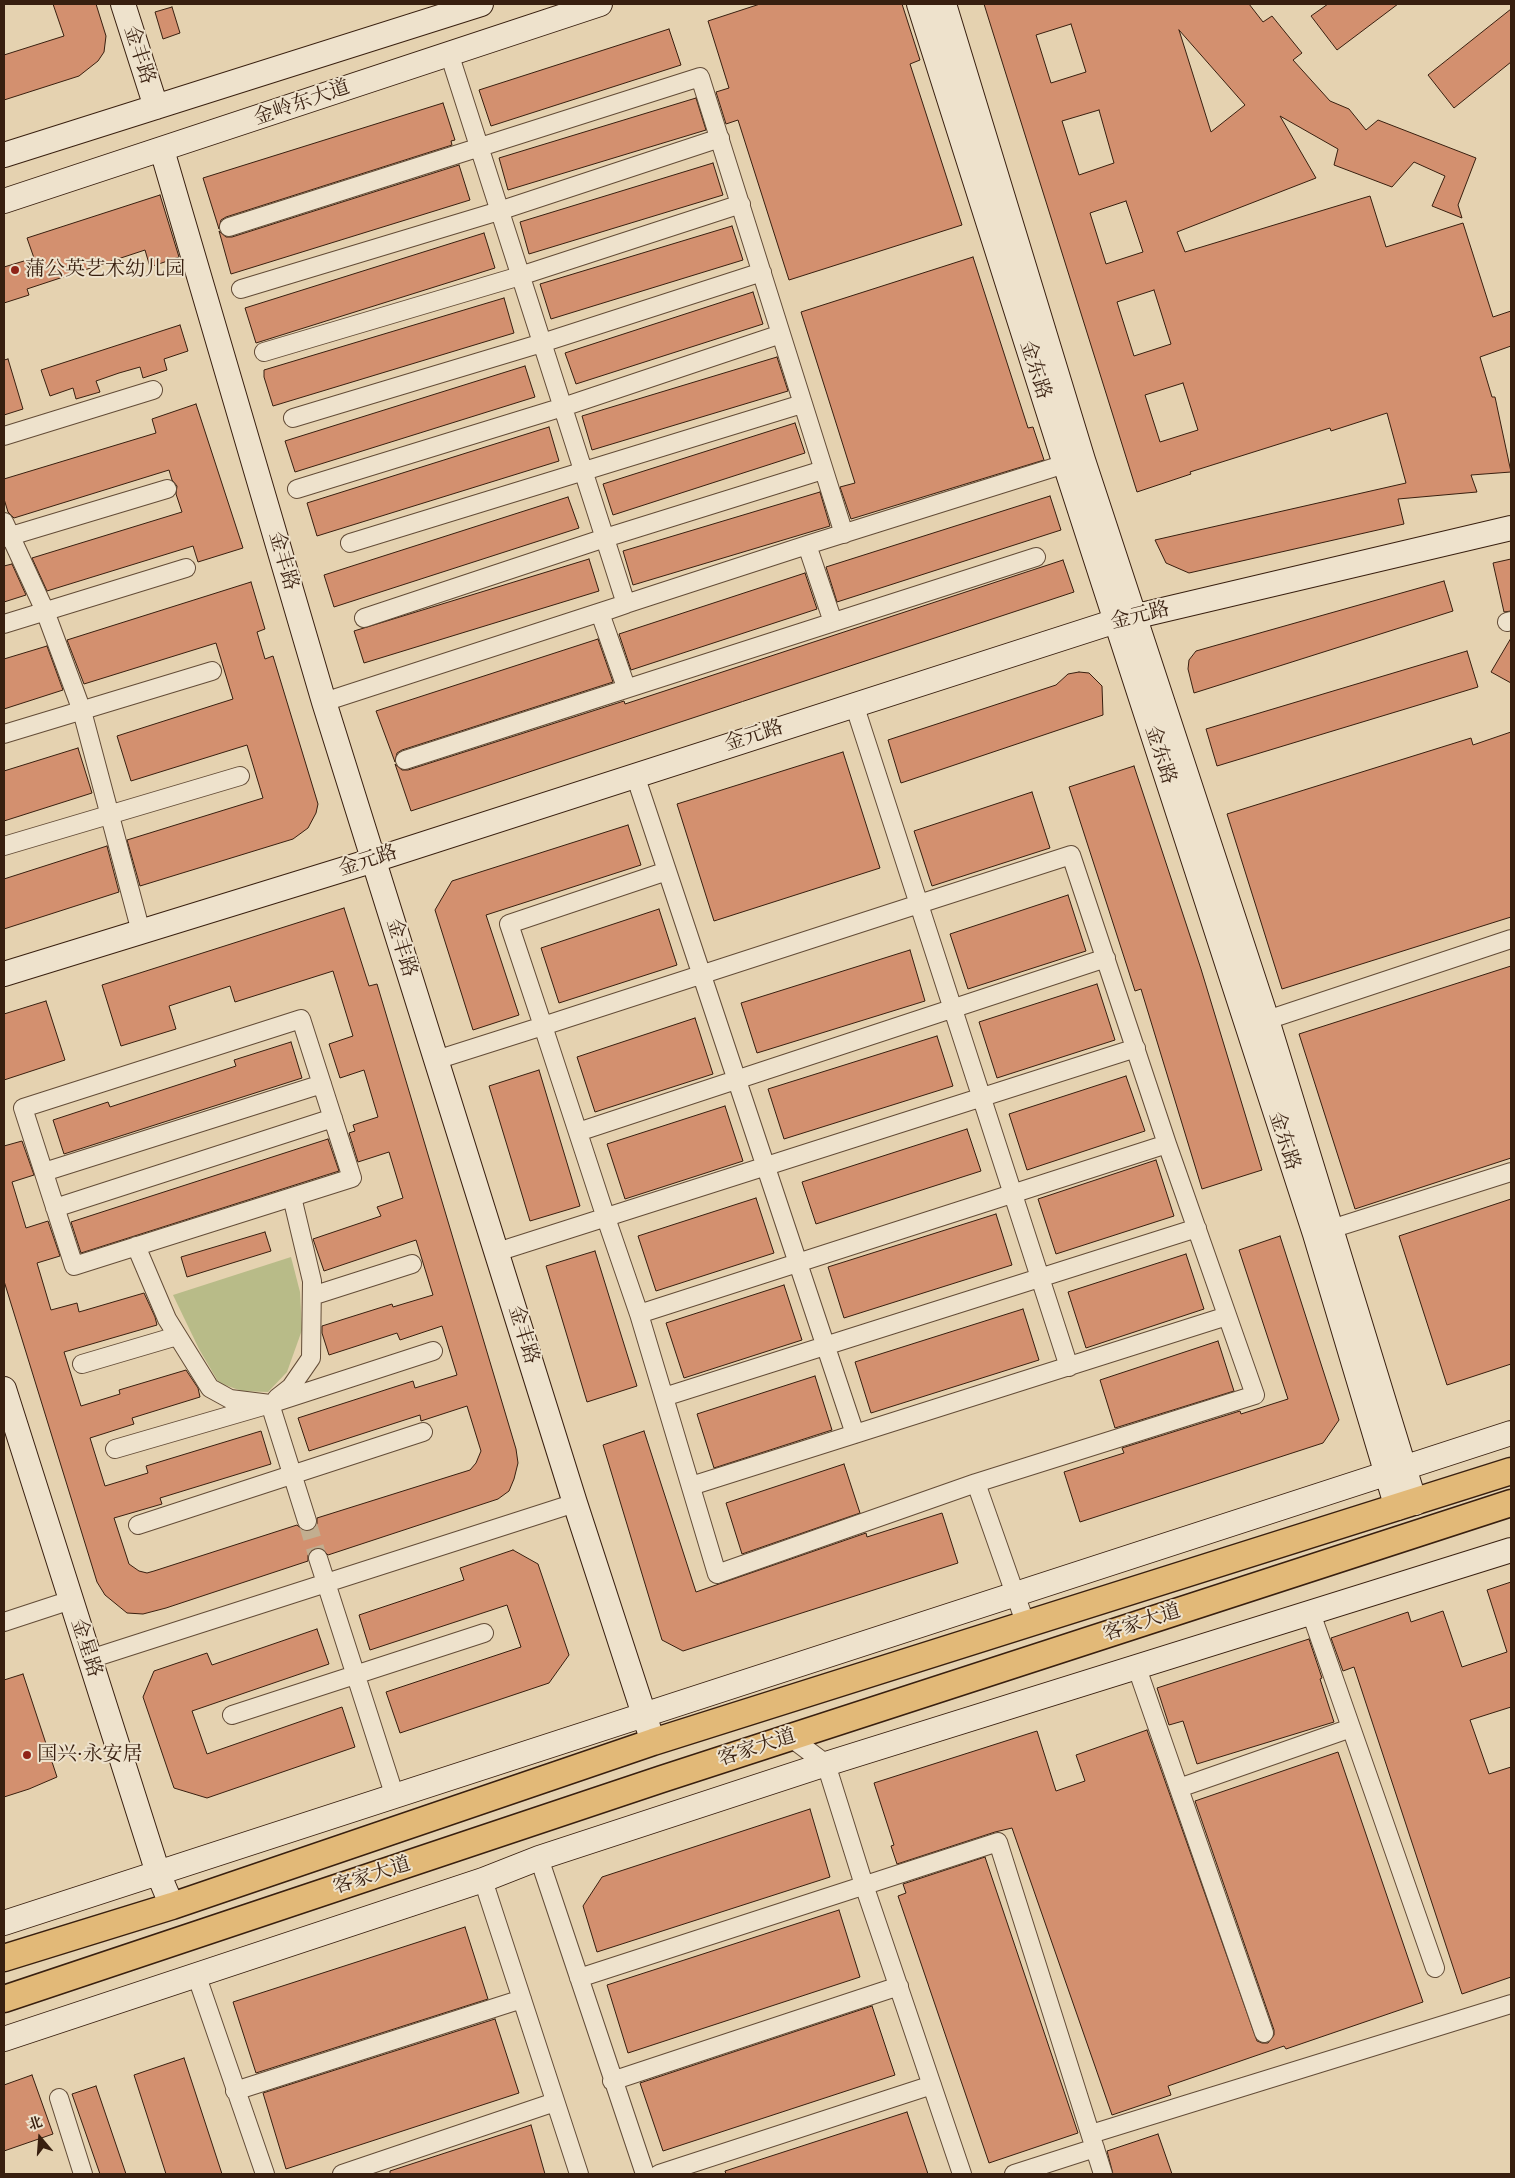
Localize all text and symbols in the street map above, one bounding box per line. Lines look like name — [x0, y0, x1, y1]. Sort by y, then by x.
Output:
street label: 金丰路 — [118, 23, 160, 87]
street label: 金岭东大道 — [251, 75, 353, 131]
place label: 蒲公英艺术幼儿园 — [25, 258, 185, 282]
marker: 蒲公英艺术幼儿园 — [9, 264, 21, 276]
street label: 金东路 — [1014, 338, 1056, 402]
street label: 金丰路 — [263, 529, 303, 593]
street label: 金元路 — [1108, 597, 1172, 635]
street label: 金元路 — [722, 715, 786, 757]
street label: 金东路 — [1139, 723, 1181, 787]
street label: 金元路 — [336, 840, 400, 882]
street label: 金丰路 — [381, 916, 421, 980]
street label: 金东路 — [1263, 1109, 1305, 1173]
street label: 金丰路 — [503, 1303, 543, 1367]
street label: 客家大道 — [1100, 1599, 1184, 1647]
street label: 金星路 — [65, 1616, 107, 1680]
street label: 客家大道 — [715, 1724, 799, 1772]
place label: 国兴·永安居 — [37, 1743, 143, 1767]
marker: 国兴·永安居 — [21, 1749, 33, 1761]
street label: 客家大道 — [330, 1852, 414, 1900]
north arrow — [15, 2113, 65, 2163]
text: 北 — [27, 2115, 44, 2133]

